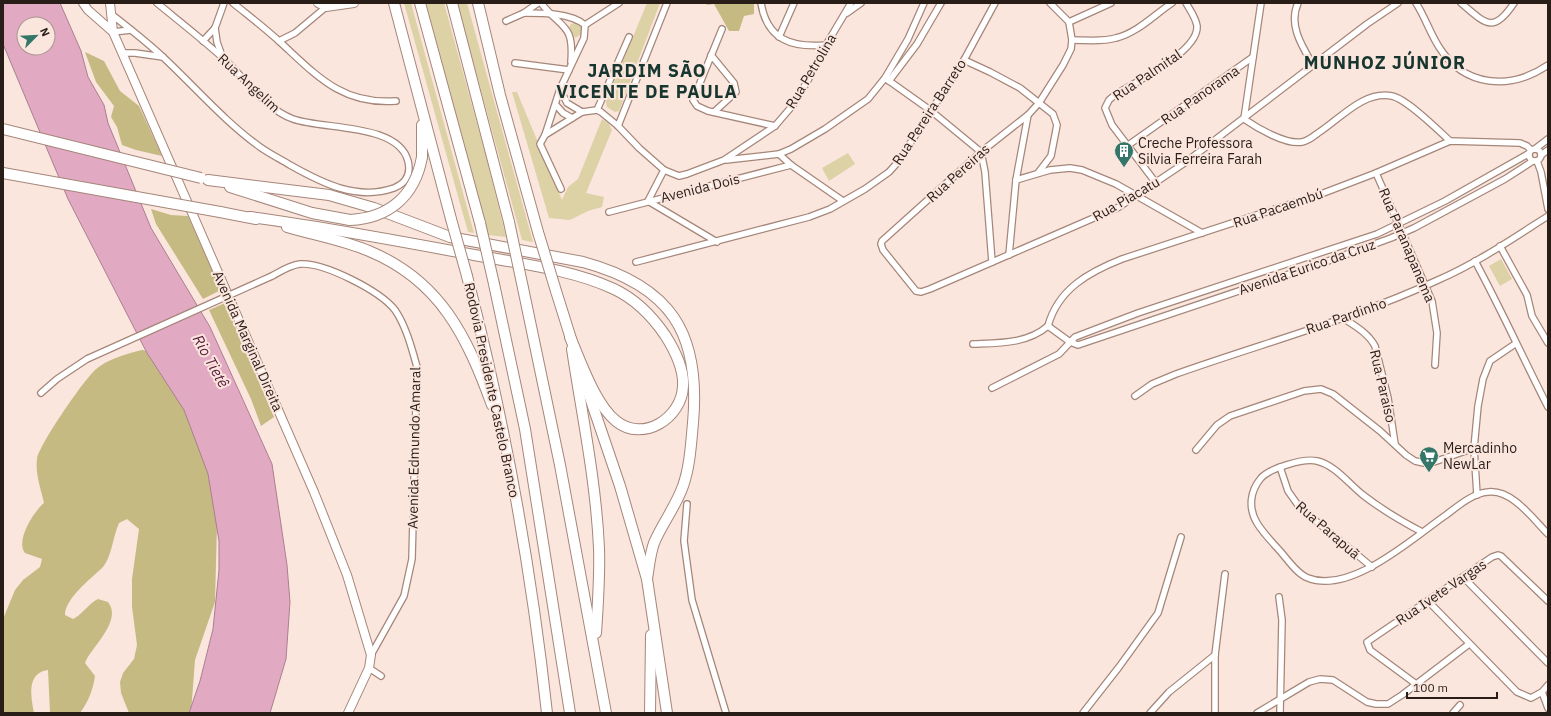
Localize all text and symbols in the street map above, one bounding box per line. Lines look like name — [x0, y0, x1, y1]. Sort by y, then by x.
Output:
north arrow — [16, 16, 56, 56]
text: N — [37, 25, 53, 38]
street label: Rua Petrolina — [782, 30, 841, 112]
street label: Rua Palmital — [1109, 45, 1185, 105]
street label: Rua Angelim — [214, 49, 284, 117]
district label: MUNHOZ JÚNIOR — [1304, 50, 1466, 74]
street label: Rua Pereira Barreto — [888, 55, 970, 168]
district label: JARDIM SÃO VICENTE DE PAULA — [556, 59, 738, 103]
street label: Rua Panorama — [1157, 61, 1243, 129]
place label: Creche Professora Silvia Ferreira Farah — [1138, 134, 1262, 168]
street label: Rua Pereiras — [923, 140, 994, 206]
building icon: Creche Professora Silvia Ferreira Farah — [1113, 140, 1135, 168]
street label: Avenida Dois — [658, 169, 742, 207]
street label: Rua Piacatu — [1089, 173, 1163, 225]
street label: Rua Pacaembú — [1231, 184, 1325, 232]
street label: Rua Paranapanema — [1375, 185, 1439, 305]
street label: Avenida Eurico da Cruz — [1236, 235, 1378, 299]
street label: Avenida Marginal Direita — [209, 268, 287, 415]
street label: Rodovia Presidente Castelo Branco — [460, 281, 524, 499]
street label: Rua Pardinho — [1303, 294, 1389, 338]
water label: Rio Tietê — [189, 331, 233, 391]
street label: Rua Paraíso — [1366, 348, 1400, 424]
street label: Avenida Edmundo Amaral — [404, 367, 424, 529]
place label: Mercadinho NewLar — [1443, 439, 1517, 473]
supermarket icon: Mercadinho NewLar — [1418, 445, 1440, 473]
street label: Rua Parapuã — [1292, 497, 1364, 563]
street label: Rua Ivete Vargas — [1392, 555, 1490, 629]
scale bar — [1407, 674, 1497, 700]
text: 100 m — [1413, 680, 1448, 695]

